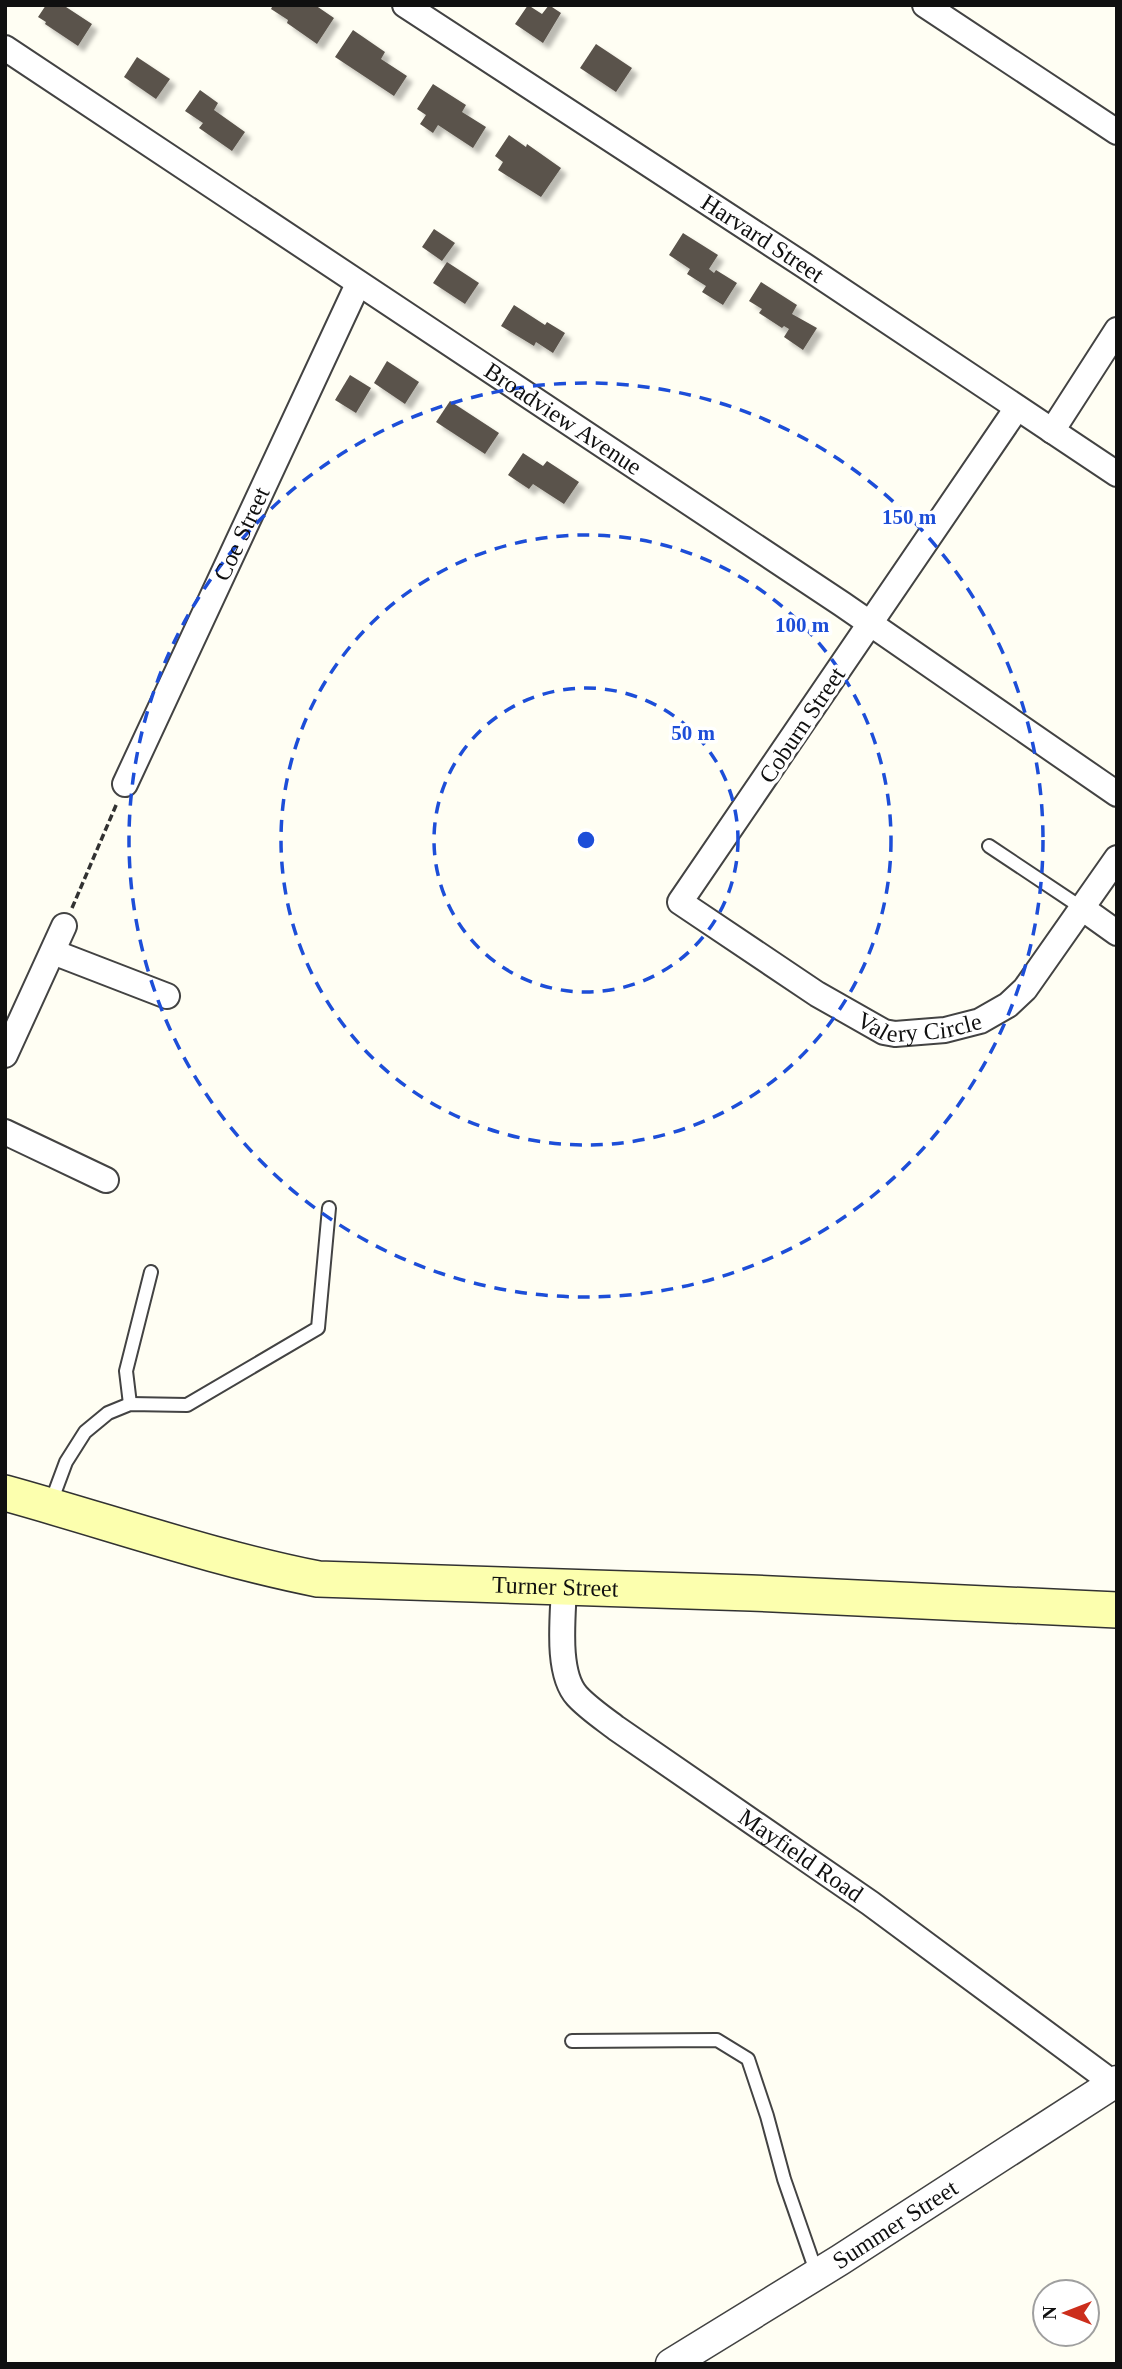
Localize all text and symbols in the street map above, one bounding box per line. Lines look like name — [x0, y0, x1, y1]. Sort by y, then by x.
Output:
street label: Harvard Street — [697, 189, 829, 288]
street label: Broadview Avenue — [480, 357, 646, 480]
street label: Coe Street — [209, 482, 275, 585]
text: 150 m — [882, 505, 937, 529]
text: 100 m — [775, 613, 830, 637]
street label: Coburn Street — [754, 662, 850, 788]
text: 50 m — [671, 721, 715, 745]
centre of rings — [574, 828, 598, 852]
street label: Valery Circle — [853, 1007, 984, 1047]
street label: Turner Street — [492, 1572, 619, 1602]
street label: Mayfield Road — [734, 1804, 868, 1907]
street label: Summer Street — [828, 2174, 963, 2274]
north arrow — [1031, 2278, 1101, 2348]
text: N — [1039, 2306, 1060, 2320]

